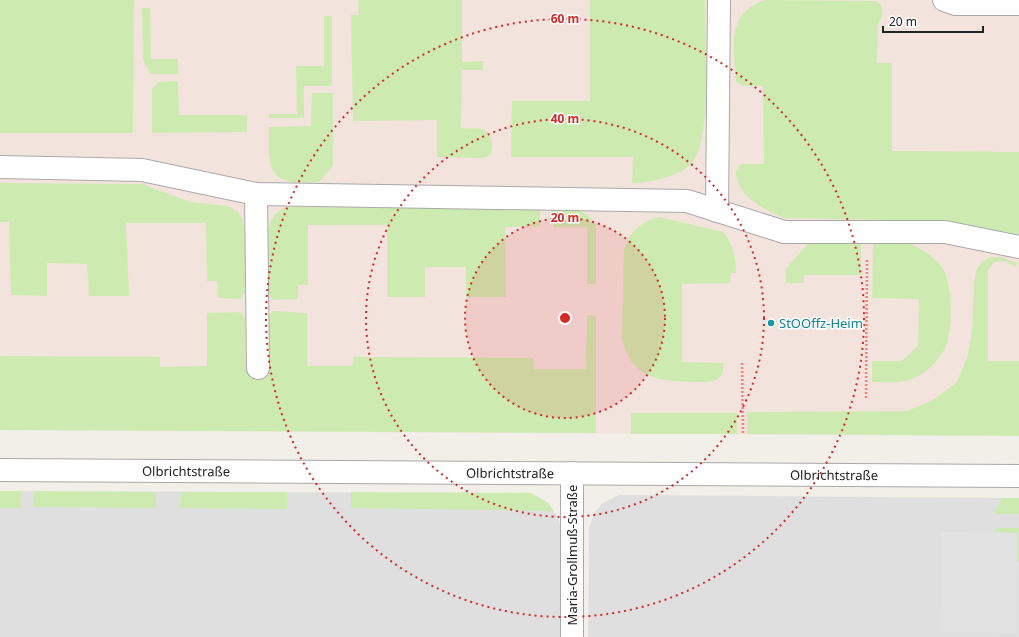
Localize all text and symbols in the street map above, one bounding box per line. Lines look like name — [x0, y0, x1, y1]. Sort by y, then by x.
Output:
scale bar — [883, 8, 983, 34]
text: 60 m — [551, 10, 579, 27]
text: 20 m — [889, 13, 917, 30]
text: 40 m — [551, 110, 579, 127]
text: 20 m — [551, 209, 579, 226]
centre of rings — [558, 311, 572, 325]
place label: StOOffz-Heim — [779, 314, 863, 332]
marker: StOOffz-Heim — [766, 318, 776, 328]
street label: Olbrichtstraße — [142, 462, 230, 480]
street label: Olbrichtstraße — [466, 464, 554, 482]
street label: Olbrichtstraße — [790, 466, 878, 484]
street label: Maria-Grollmuß-Straße — [563, 485, 581, 625]

